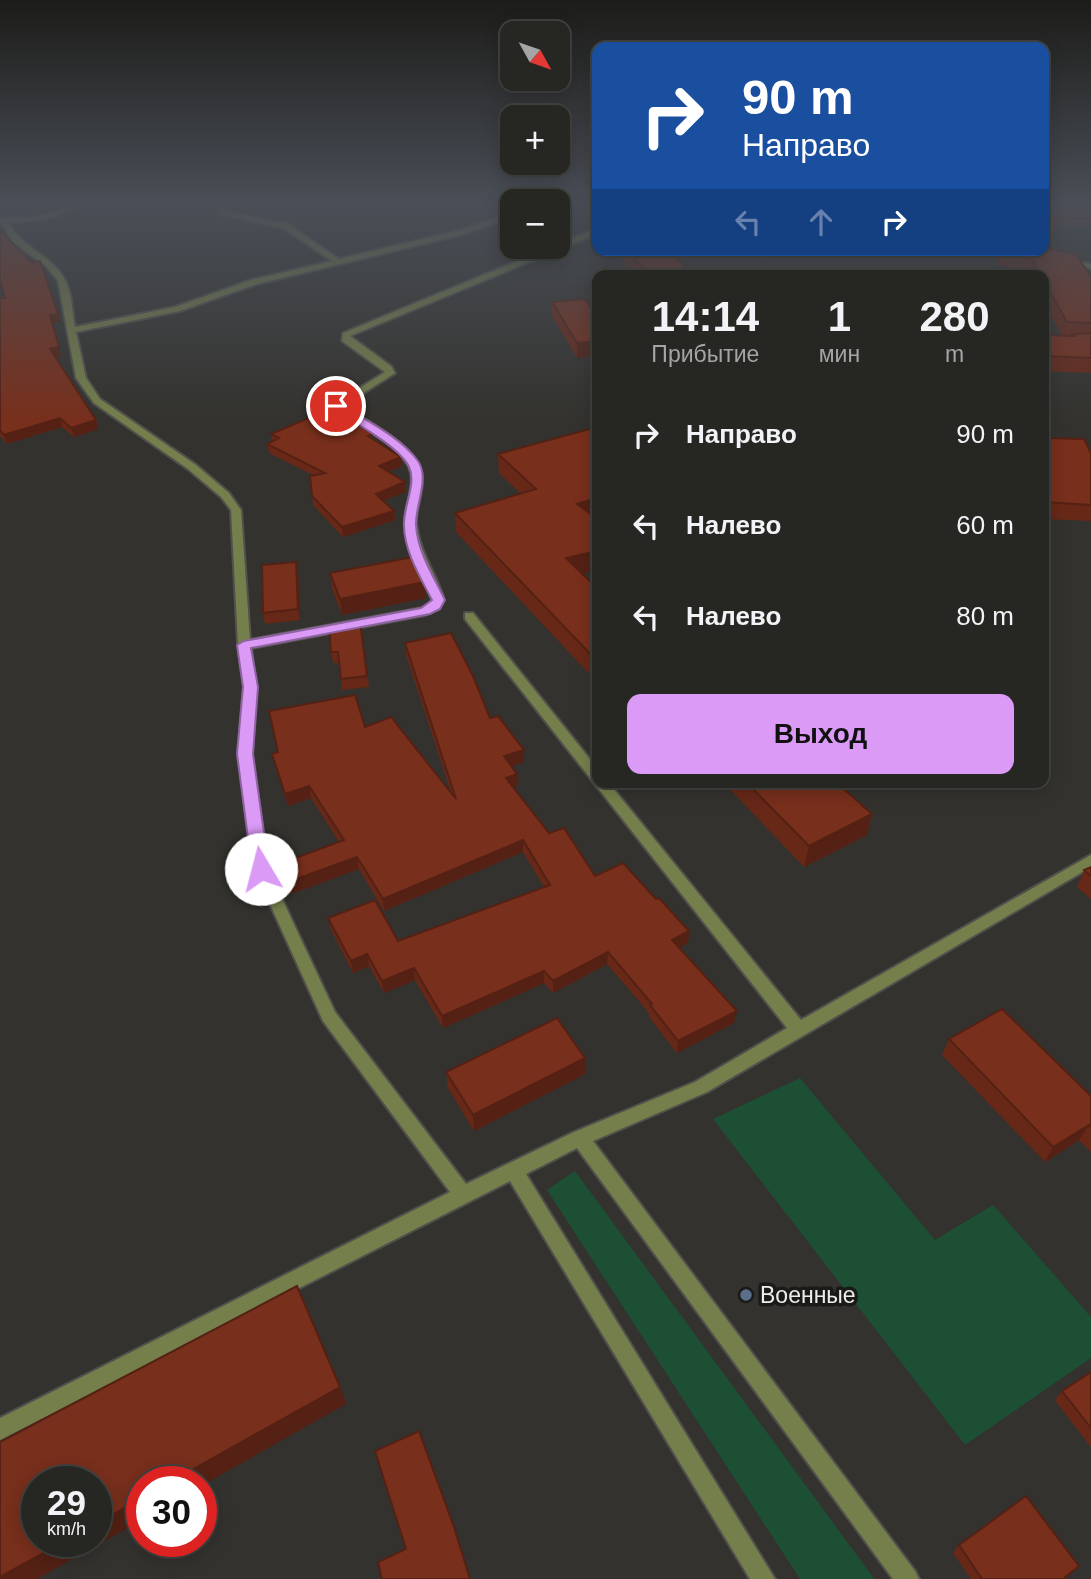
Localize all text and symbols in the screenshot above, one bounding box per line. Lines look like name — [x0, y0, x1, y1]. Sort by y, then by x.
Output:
north arrow — [500, 21, 570, 91]
map controls — [500, 21, 570, 259]
icon: right — [627, 70, 718, 161]
text: 90 m — [742, 70, 854, 124]
button: + — [500, 105, 570, 175]
text: Направо — [742, 127, 870, 163]
button: − — [500, 189, 570, 259]
icon: left — [729, 203, 767, 241]
icon: ahead — [802, 203, 840, 241]
icon: right — [875, 203, 913, 241]
text: 14:14 — [652, 293, 759, 340]
text: 1 — [828, 293, 851, 340]
text: 280 — [920, 293, 990, 340]
text: Прибытие — [651, 341, 759, 367]
text: мин — [819, 341, 860, 367]
text: m — [945, 341, 964, 367]
pin — [306, 376, 366, 436]
icon: arrive — [317, 387, 355, 425]
icon: right — [627, 416, 665, 454]
text: Направо — [686, 419, 797, 449]
text: 90 m — [956, 419, 1014, 449]
icon: left — [627, 507, 665, 545]
text: Налево — [686, 510, 781, 540]
text: 60 m — [956, 510, 1014, 540]
icon: left — [627, 598, 665, 636]
text: Налево — [686, 601, 781, 631]
text: 80 m — [956, 601, 1014, 631]
button: Выход — [627, 694, 1014, 774]
position arrow — [224, 832, 298, 906]
place label: Военные — [760, 1282, 856, 1308]
marker: Военные — [738, 1287, 754, 1303]
speed limit sign: 30 — [126, 1466, 217, 1557]
text: 29 — [47, 1483, 86, 1522]
text: km/h — [47, 1519, 86, 1539]

